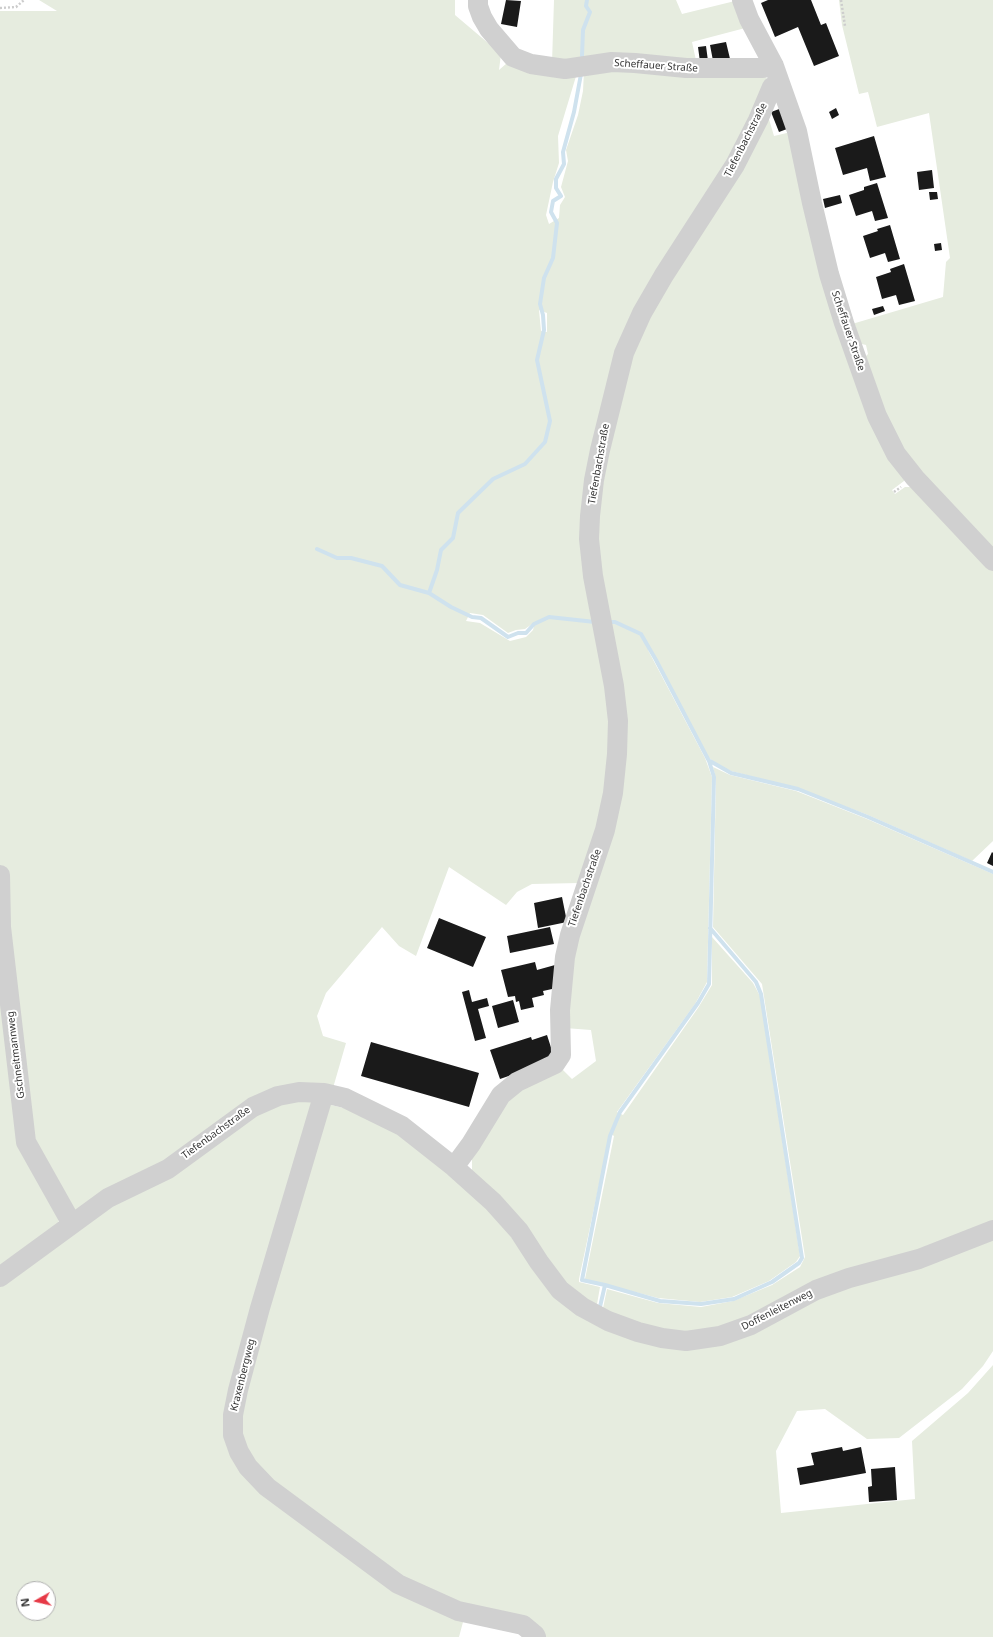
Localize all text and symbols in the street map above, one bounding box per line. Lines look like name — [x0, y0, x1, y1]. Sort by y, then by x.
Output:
street label: Scheffauer Straße — [614, 57, 698, 75]
street label: Tiefenbachstraße — [722, 101, 770, 179]
street label: Scheffauer Straße — [829, 289, 867, 373]
street label: Tiefenbachstraße — [586, 423, 612, 505]
street label: Tiefenbachstraße — [566, 847, 604, 929]
street label: Gschneitmannweg — [5, 1011, 27, 1099]
street label: Tiefenbachstraße — [179, 1104, 253, 1162]
street label: Doffenleitenweg — [740, 1287, 814, 1333]
street label: Kraxenbergweg — [228, 1338, 258, 1412]
north arrow — [16, 1581, 56, 1621]
text: N — [17, 1597, 33, 1608]

